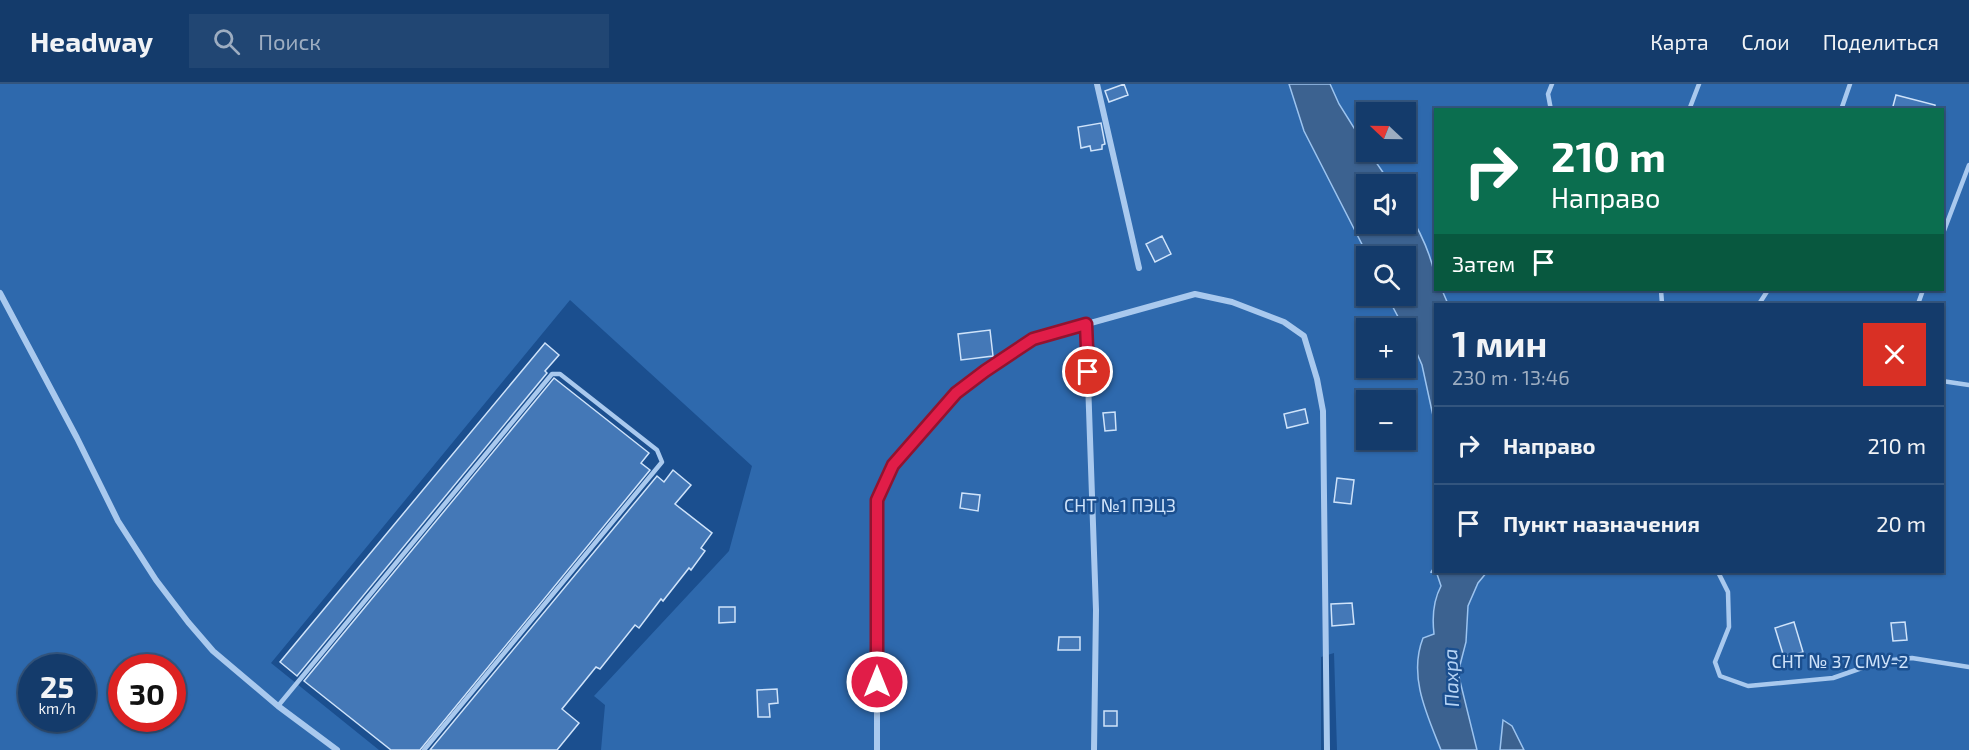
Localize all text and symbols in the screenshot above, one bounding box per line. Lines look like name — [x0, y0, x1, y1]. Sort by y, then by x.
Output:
search box — [189, 14, 609, 68]
text: Headway — [30, 24, 153, 58]
icon: search — [210, 25, 243, 58]
text: Поиск — [258, 28, 321, 54]
text: Карта — [1650, 29, 1709, 54]
text: Слои — [1742, 29, 1790, 54]
text: Поделиться — [1823, 29, 1939, 54]
north arrow — [1356, 102, 1416, 162]
map controls — [1356, 102, 1416, 450]
text: 210 m — [1551, 130, 1666, 180]
icon: right — [1452, 132, 1530, 210]
button: sound — [1356, 174, 1416, 234]
text: Направо — [1551, 181, 1660, 213]
button: search — [1356, 246, 1416, 306]
icon: arrive — [1527, 246, 1560, 279]
text: Затем — [1452, 250, 1515, 276]
button: + — [1356, 318, 1416, 378]
text: 1 мин — [1452, 321, 1547, 364]
button: close — [1863, 323, 1926, 386]
pin — [1062, 346, 1113, 397]
icon: arrive — [1071, 355, 1104, 388]
text: 230 m · 13:46 — [1452, 365, 1570, 389]
button: − — [1356, 390, 1416, 450]
icon: right — [1452, 429, 1485, 462]
text: Направо — [1503, 432, 1596, 458]
text: 210 m — [1867, 432, 1926, 458]
park label: СНТ №1 ПЭЦЗ — [1064, 494, 1176, 516]
icon: arrive — [1452, 507, 1485, 540]
text: Пункт назначения — [1503, 510, 1700, 536]
text: 20 m — [1876, 510, 1926, 536]
water label: Пахра — [1437, 648, 1463, 708]
position arrow — [845, 650, 909, 714]
park label: СНТ № 37 СМУ-2 — [1771, 650, 1909, 672]
speed limit sign: 30 — [108, 654, 186, 732]
text: 25 — [40, 668, 74, 704]
text: km/h — [38, 699, 76, 717]

